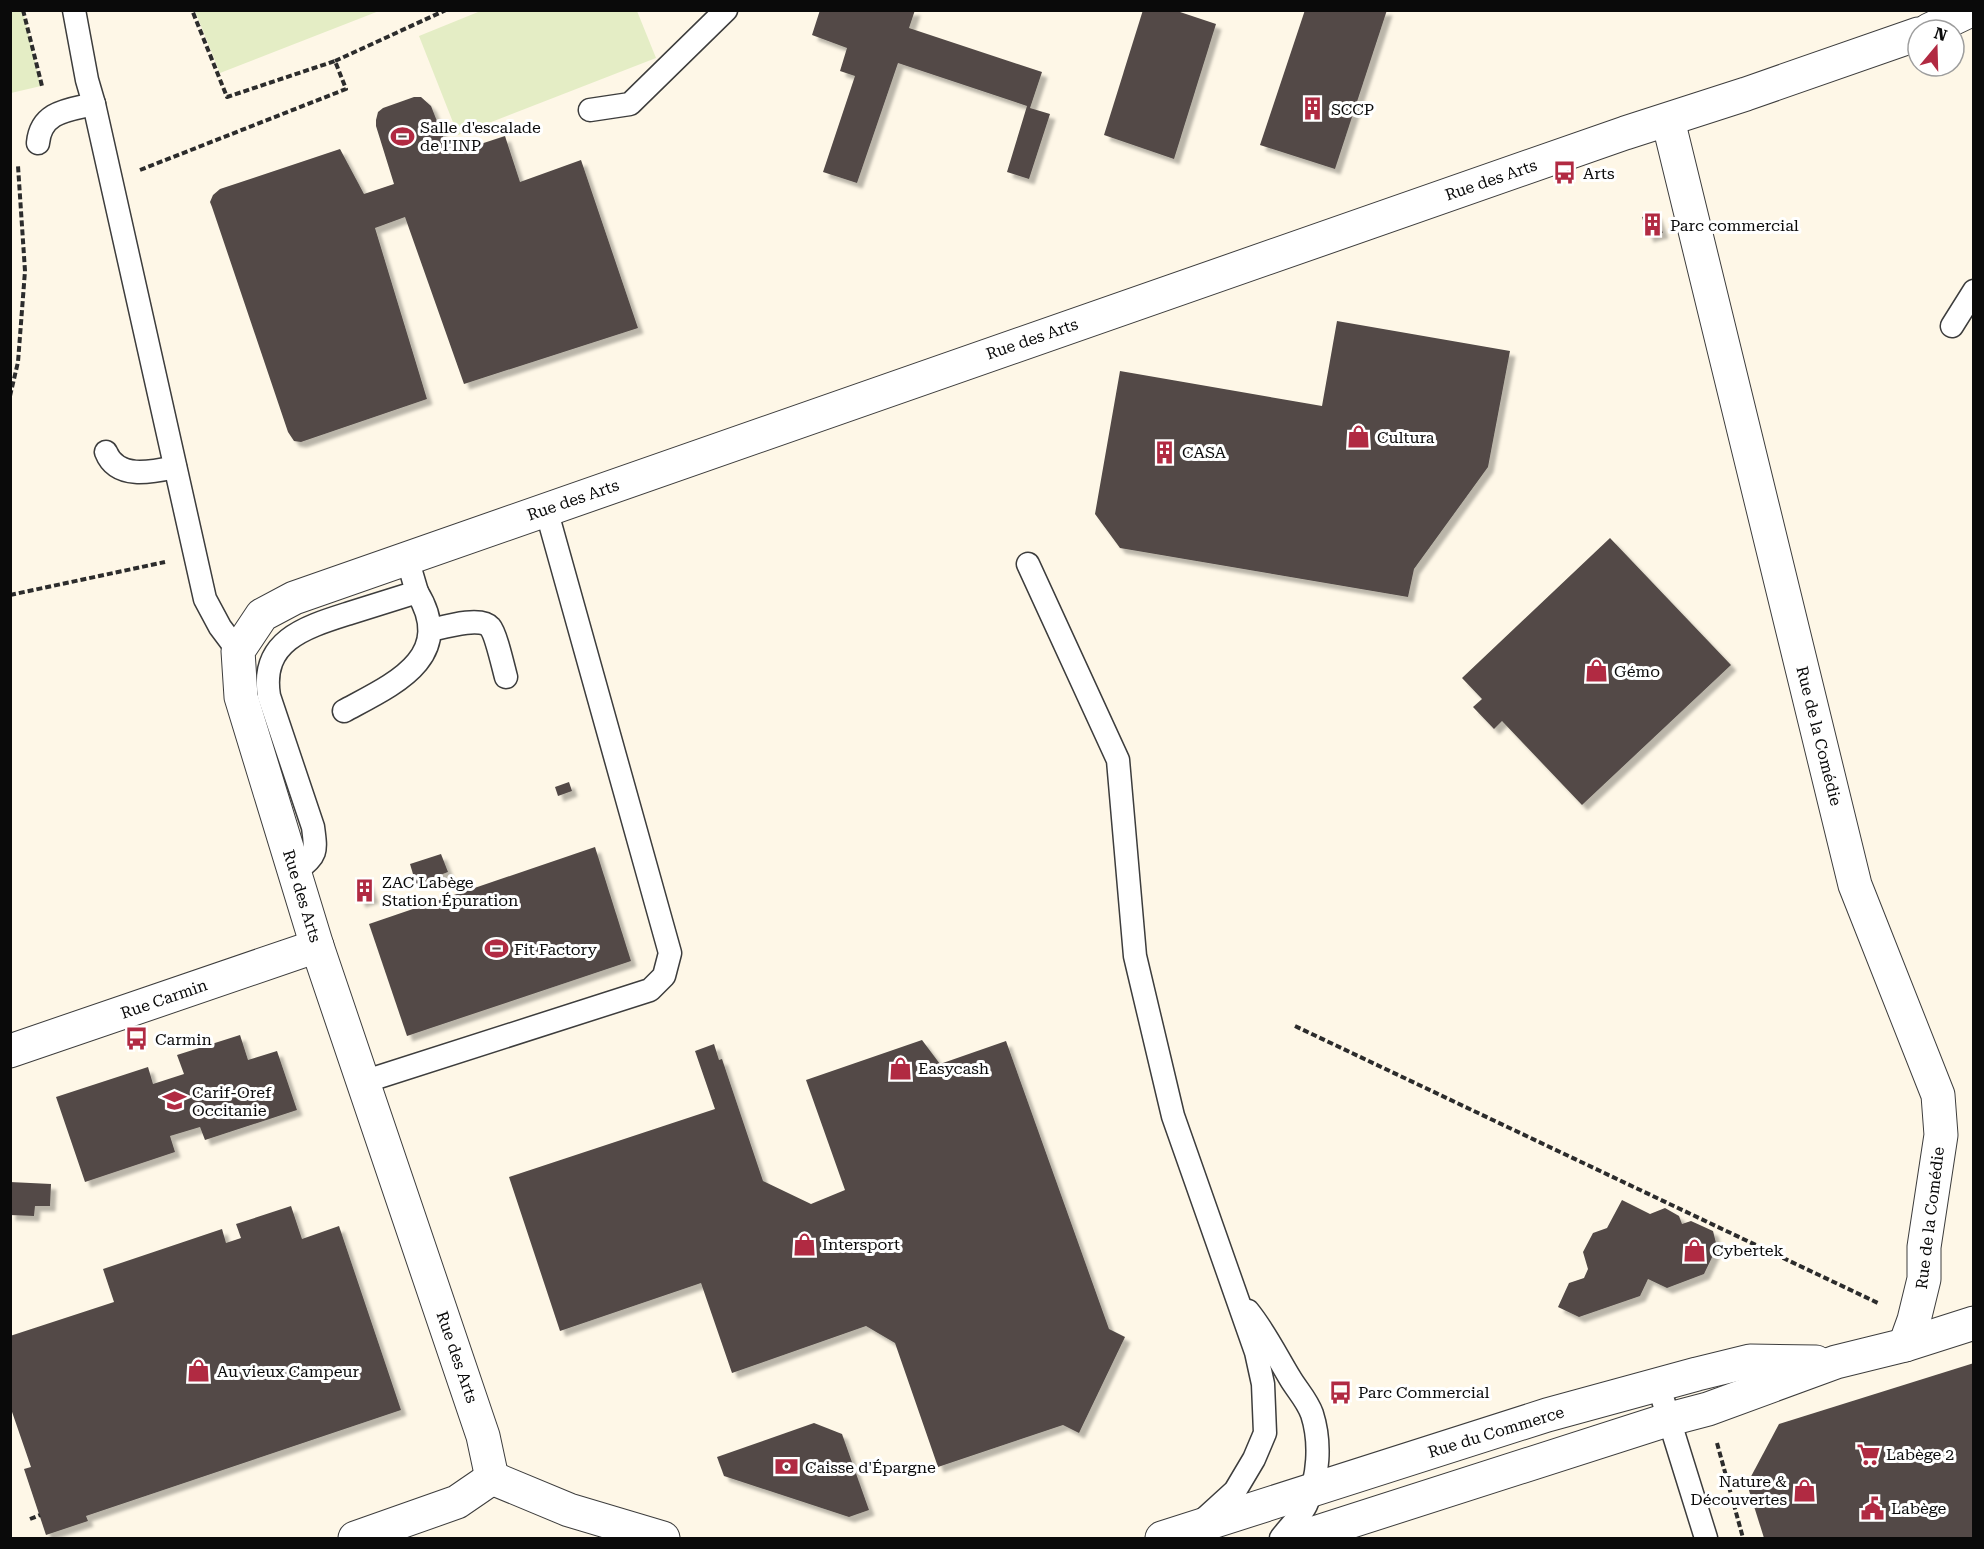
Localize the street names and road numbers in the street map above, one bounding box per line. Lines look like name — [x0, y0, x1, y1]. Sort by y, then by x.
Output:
street label: Rue des Arts — [1443, 155, 1540, 205]
street label: Rue des Arts — [984, 314, 1081, 364]
street label: Rue des Arts — [525, 475, 622, 525]
street label: Rue de la Comédie — [1792, 664, 1846, 808]
street label: Rue des Arts — [279, 847, 325, 945]
street label: Rue Carmin — [118, 975, 210, 1023]
street label: Rue de la Comédie — [1912, 1145, 1948, 1290]
street label: Rue des Arts — [432, 1309, 482, 1406]
street label: Rue du Commerce — [1426, 1402, 1567, 1462]

